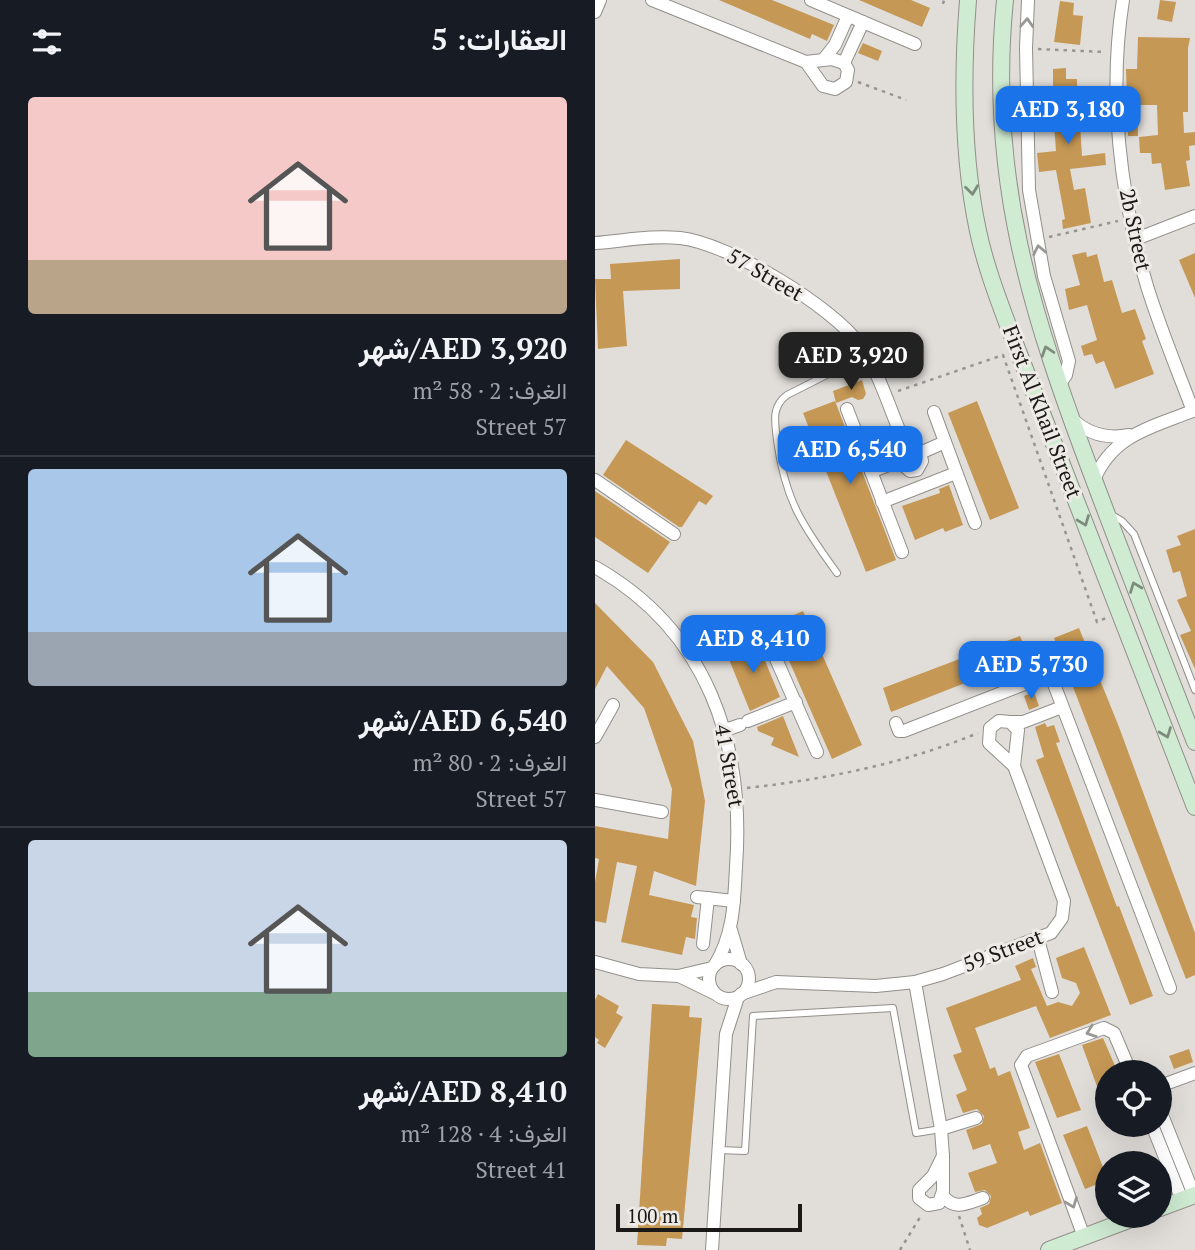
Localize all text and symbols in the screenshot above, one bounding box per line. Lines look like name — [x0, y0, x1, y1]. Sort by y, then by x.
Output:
one-way arrow — [1019, 17, 1034, 28]
text: العقارات: 5 — [431, 19, 567, 59]
icon: filters — [28, 23, 66, 61]
pin: AED 3,180 — [988, 86, 1148, 146]
text: AED 3,180 — [1012, 93, 1124, 124]
icon: home — [235, 143, 361, 269]
one-way arrow — [964, 184, 979, 196]
street label: 2b Street — [1114, 186, 1158, 274]
street label: 57 Street — [722, 241, 809, 307]
one-way arrow — [1032, 244, 1047, 256]
street label: First Al Khail Street — [997, 321, 1089, 502]
text: AED 3,920/شهر — [359, 328, 567, 368]
pin: AED 3,920 — [771, 332, 931, 392]
text: AED 3,920 — [795, 339, 907, 370]
one-way arrow — [1041, 346, 1055, 358]
text: الغرف: 2 · 58 m² — [413, 375, 567, 406]
text: 57 Street — [476, 411, 567, 442]
pin: AED 6,540 — [770, 426, 930, 486]
text: AED 6,540 — [794, 433, 906, 464]
one-way arrow — [1076, 514, 1090, 526]
icon: home — [235, 515, 361, 641]
one-way arrow — [1130, 582, 1144, 594]
pin: AED 8,410 — [673, 616, 833, 675]
text: AED 8,410 — [697, 622, 809, 653]
pin: AED 5,730 — [951, 642, 1111, 701]
text: AED 5,730 — [975, 648, 1087, 679]
text: AED 6,540/شهر — [359, 700, 567, 740]
street label: 41 Street — [709, 722, 751, 810]
one-way arrow — [1158, 726, 1172, 738]
text: الغرف: 2 · 80 m² — [413, 747, 567, 778]
text: 57 Street — [476, 783, 567, 814]
icon: home — [235, 886, 361, 1012]
street label: 59 Street — [959, 922, 1047, 978]
one-way arrow — [1086, 1024, 1098, 1038]
map controls — [1095, 1060, 1172, 1228]
button: locate — [1095, 1060, 1172, 1137]
text: AED 8,410/شهر — [359, 1071, 567, 1111]
text: الغرف: 4 · 128 m² — [400, 1118, 567, 1149]
button: layers — [1095, 1151, 1172, 1228]
text: 41 Street — [476, 1154, 567, 1185]
one-way arrow — [1063, 1196, 1077, 1208]
scale bar — [616, 1201, 801, 1233]
text: 100 m — [627, 1203, 678, 1228]

